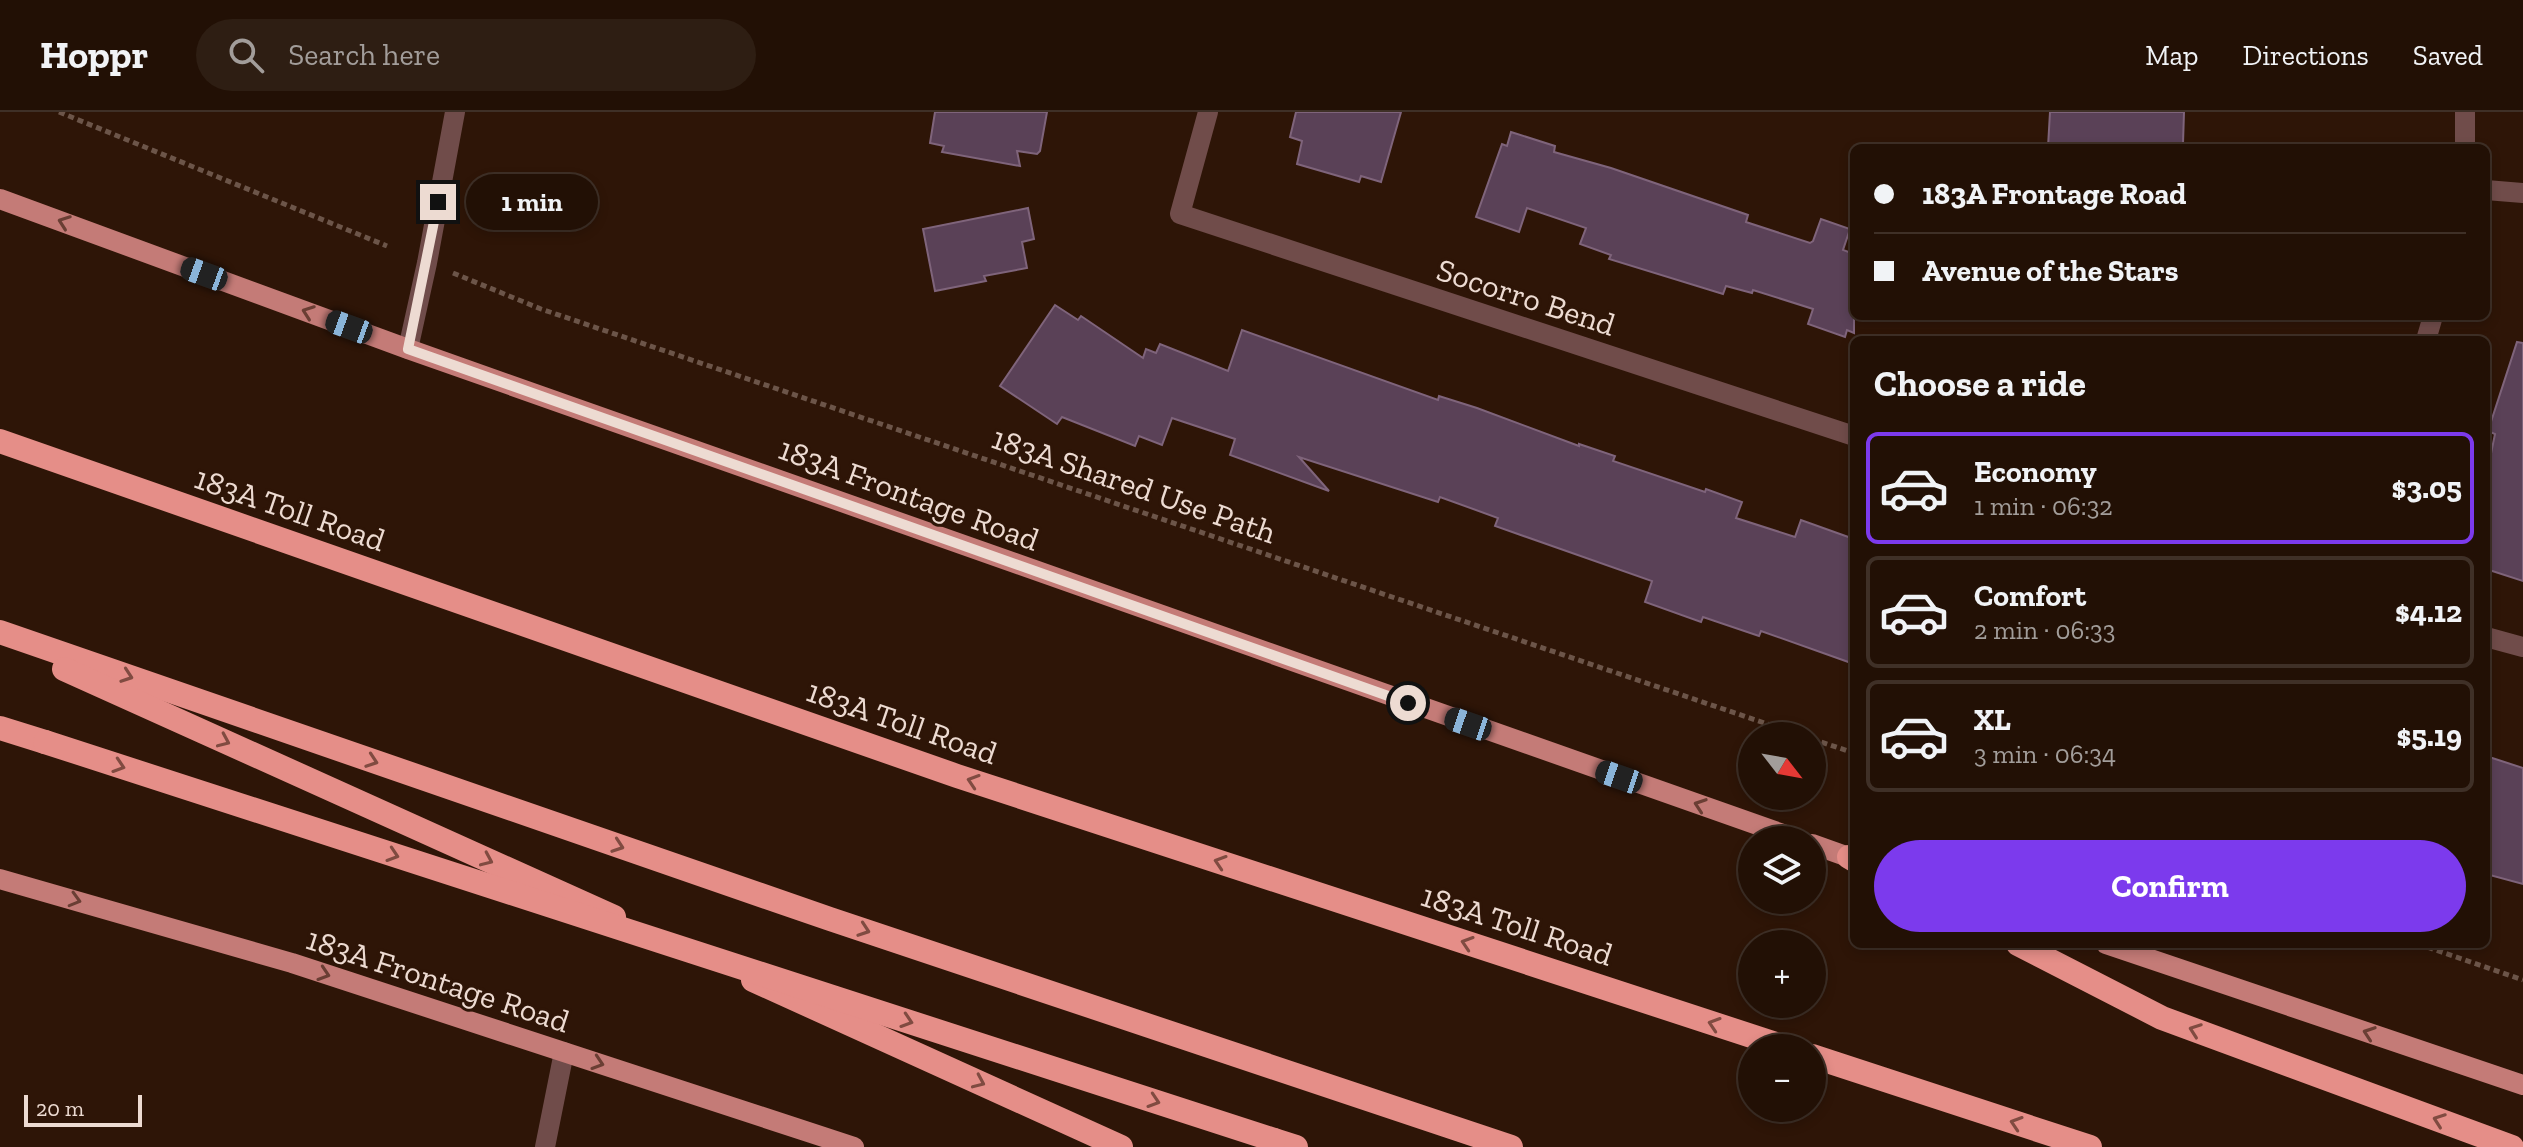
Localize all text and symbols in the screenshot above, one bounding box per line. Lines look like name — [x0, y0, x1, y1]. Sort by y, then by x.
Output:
search box — [196, 19, 756, 91]
text: Hoppr — [40, 32, 148, 78]
icon: search — [224, 33, 268, 77]
text: Search here — [288, 37, 440, 73]
text: Map — [2145, 39, 2198, 72]
text: Directions — [2242, 39, 2369, 72]
text: Saved — [2413, 39, 2483, 72]
callout: 1 min — [466, 174, 598, 230]
text: 183A Frontage Road — [1922, 176, 2186, 212]
route end — [420, 184, 456, 220]
text: 1 min — [501, 186, 563, 218]
one-way arrow — [58, 215, 72, 232]
street label: Socorro Bend — [1432, 250, 1620, 344]
text: Avenue of the Stars — [1922, 253, 2179, 289]
car — [177, 255, 231, 293]
one-way arrow — [302, 305, 316, 322]
car — [322, 308, 376, 346]
text: Choose a ride — [1874, 362, 2086, 405]
street label: 183A Shared Use Path — [987, 419, 1281, 551]
street label: 183A Frontage Road — [774, 429, 1045, 559]
icon: car — [1878, 452, 1950, 524]
text: Economy — [1974, 454, 2097, 490]
street label: 183A Toll Road — [190, 459, 391, 559]
text: $3.05 — [2392, 470, 2462, 506]
text: 1 min · 06:32 — [1974, 490, 2113, 522]
icon: car — [1878, 576, 1950, 648]
text: Comfort — [1974, 578, 2086, 614]
text: $4.12 — [2395, 594, 2462, 630]
text: 2 min · 06:33 — [1974, 614, 2115, 646]
one-way arrow — [119, 667, 133, 683]
street label: 183A Toll Road — [802, 672, 1003, 772]
route start — [1390, 685, 1426, 721]
icon: car — [1878, 700, 1950, 772]
text: XL — [1974, 702, 2011, 738]
car — [1441, 705, 1495, 743]
text: $5.19 — [2397, 718, 2462, 754]
north arrow — [1738, 722, 1826, 810]
map controls — [1738, 722, 1826, 1122]
one-way arrow — [216, 732, 230, 748]
text: 3 min · 06:34 — [1974, 738, 2116, 770]
one-way arrow — [365, 751, 379, 767]
one-way arrow — [112, 757, 126, 773]
car — [1592, 758, 1646, 796]
one-way arrow — [967, 774, 980, 790]
one-way arrow — [1694, 798, 1708, 815]
button: layers — [1738, 826, 1826, 914]
one-way arrow — [611, 836, 625, 852]
button: Confirm — [1874, 840, 2466, 932]
one-way arrow — [386, 846, 400, 862]
one-way arrow — [478, 850, 493, 866]
one-way arrow — [1214, 855, 1228, 871]
street label: 183A Toll Road — [1417, 876, 1618, 974]
one-way arrow — [67, 891, 81, 907]
street label: 183A Frontage Road — [302, 920, 575, 1041]
one-way arrow — [856, 921, 870, 937]
button: + — [1738, 930, 1826, 1018]
one-way arrow — [1461, 936, 1475, 952]
one-way arrow — [317, 964, 331, 980]
one-way arrow — [900, 1012, 913, 1028]
one-way arrow — [1708, 1017, 1722, 1033]
one-way arrow — [2189, 1024, 2203, 1040]
one-way arrow — [2363, 1026, 2377, 1042]
button: − — [1738, 1034, 1826, 1122]
one-way arrow — [590, 1054, 604, 1070]
one-way arrow — [971, 1072, 985, 1088]
scale bar — [24, 1091, 142, 1127]
one-way arrow — [1147, 1092, 1161, 1108]
text: 20 m — [36, 1095, 84, 1122]
one-way arrow — [2433, 1113, 2447, 1130]
one-way arrow — [2010, 1116, 2024, 1132]

